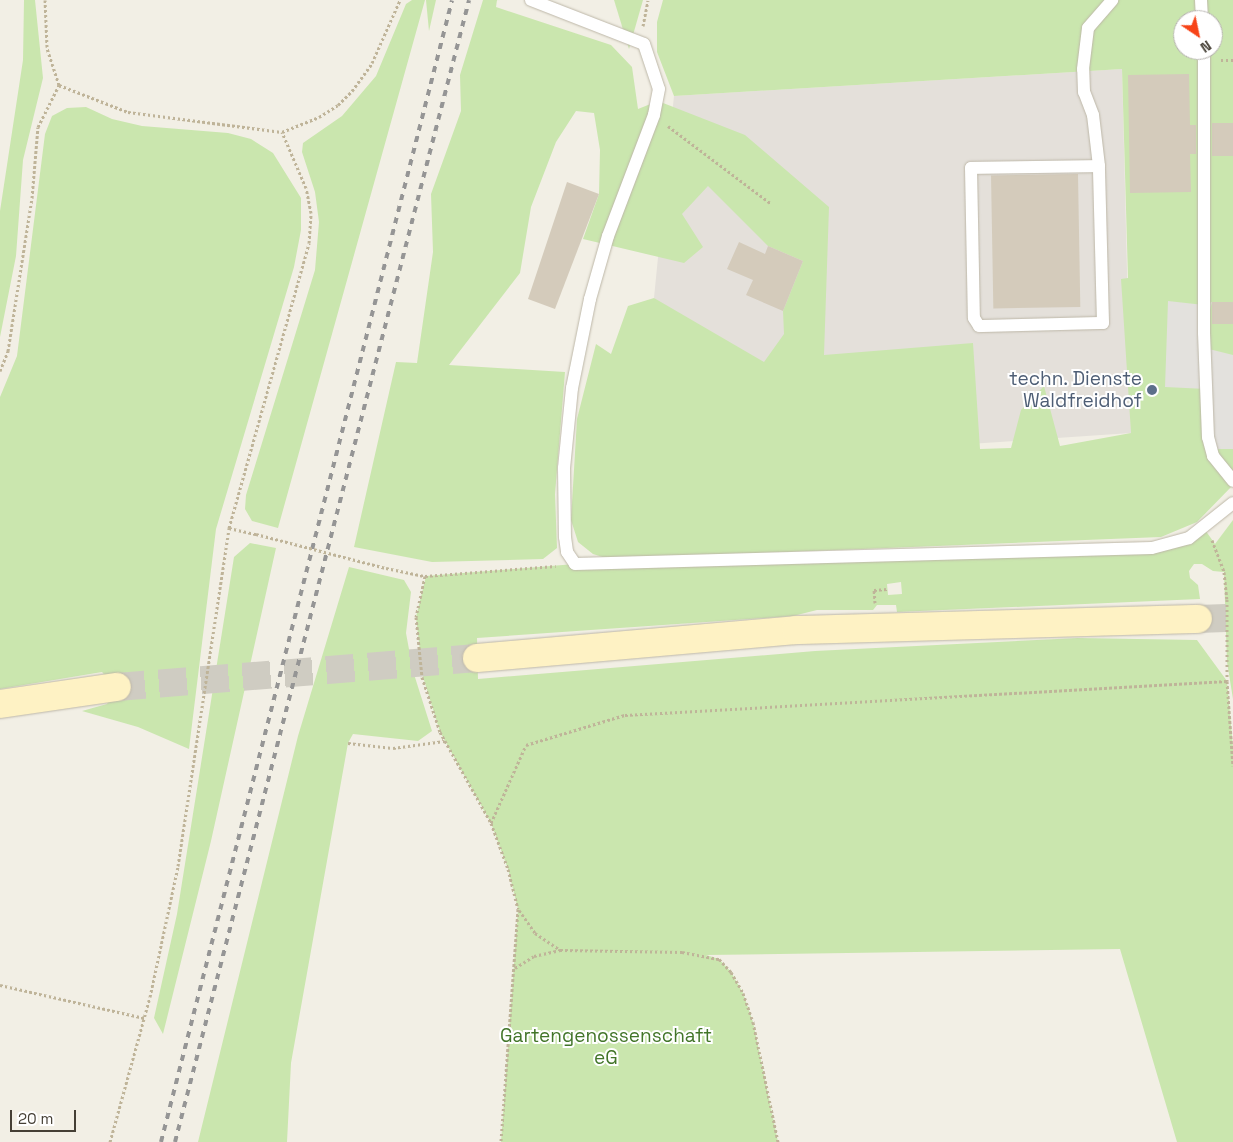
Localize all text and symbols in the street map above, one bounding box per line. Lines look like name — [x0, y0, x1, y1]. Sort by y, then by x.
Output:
north arrow — [1173, 10, 1223, 60]
text: N — [1197, 37, 1215, 57]
place label: techn. Dienste Waldfreidhof — [1008, 368, 1142, 412]
marker: techn. Dienste Waldfreidhof — [1146, 384, 1158, 396]
park label: Gartengenossenschaft eG — [500, 1025, 712, 1069]
scale bar — [12, 1100, 79, 1132]
text: 20 m — [18, 1109, 53, 1128]

